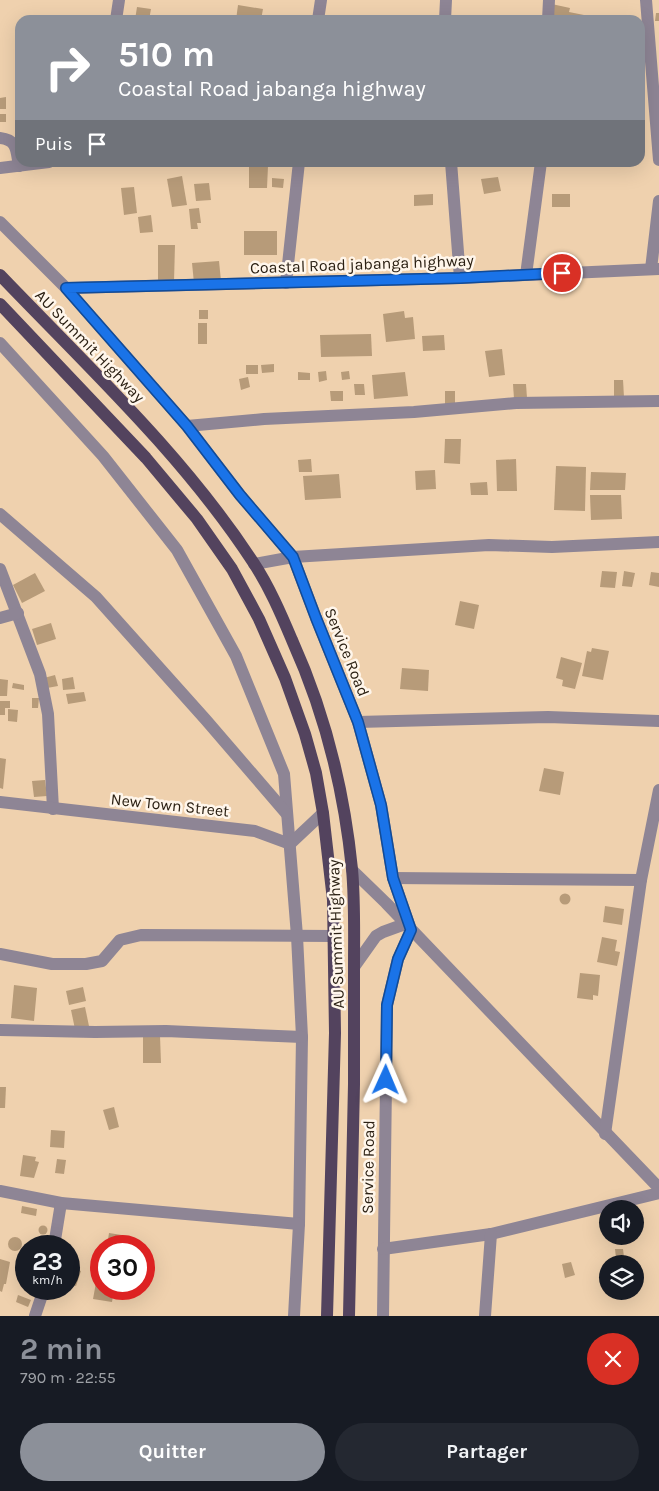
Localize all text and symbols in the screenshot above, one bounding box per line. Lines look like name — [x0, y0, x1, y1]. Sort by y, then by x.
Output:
text: 510 m — [118, 34, 215, 75]
icon: right — [35, 35, 100, 100]
text: Coastal Road jabanga highway — [118, 76, 426, 102]
icon: arrive — [83, 130, 111, 158]
text: Puis — [35, 133, 73, 155]
street label: Coastal Road jabanga highway — [250, 251, 475, 277]
pin — [541, 252, 583, 294]
icon: arrive — [548, 259, 576, 287]
street label: AU Summit Highway — [31, 286, 149, 407]
street label: Service Road — [321, 605, 373, 699]
street label: New Town Street — [110, 789, 230, 821]
street label: AU Summit Highway — [324, 859, 348, 1009]
position arrow — [359, 1053, 411, 1105]
street label: Service Road — [358, 1120, 378, 1214]
map controls — [599, 1200, 644, 1300]
button: sound — [599, 1200, 644, 1245]
speed limit sign: 30 — [90, 1235, 155, 1300]
text: 23 — [32, 1247, 63, 1276]
button: layers — [599, 1255, 644, 1300]
text: km/h — [32, 1273, 63, 1287]
text: 2 min — [20, 1331, 103, 1367]
button: close — [587, 1333, 639, 1385]
text: 790 m · 22:55 — [20, 1368, 116, 1387]
button: Quitter — [20, 1423, 325, 1481]
button: Partager — [335, 1423, 639, 1481]

